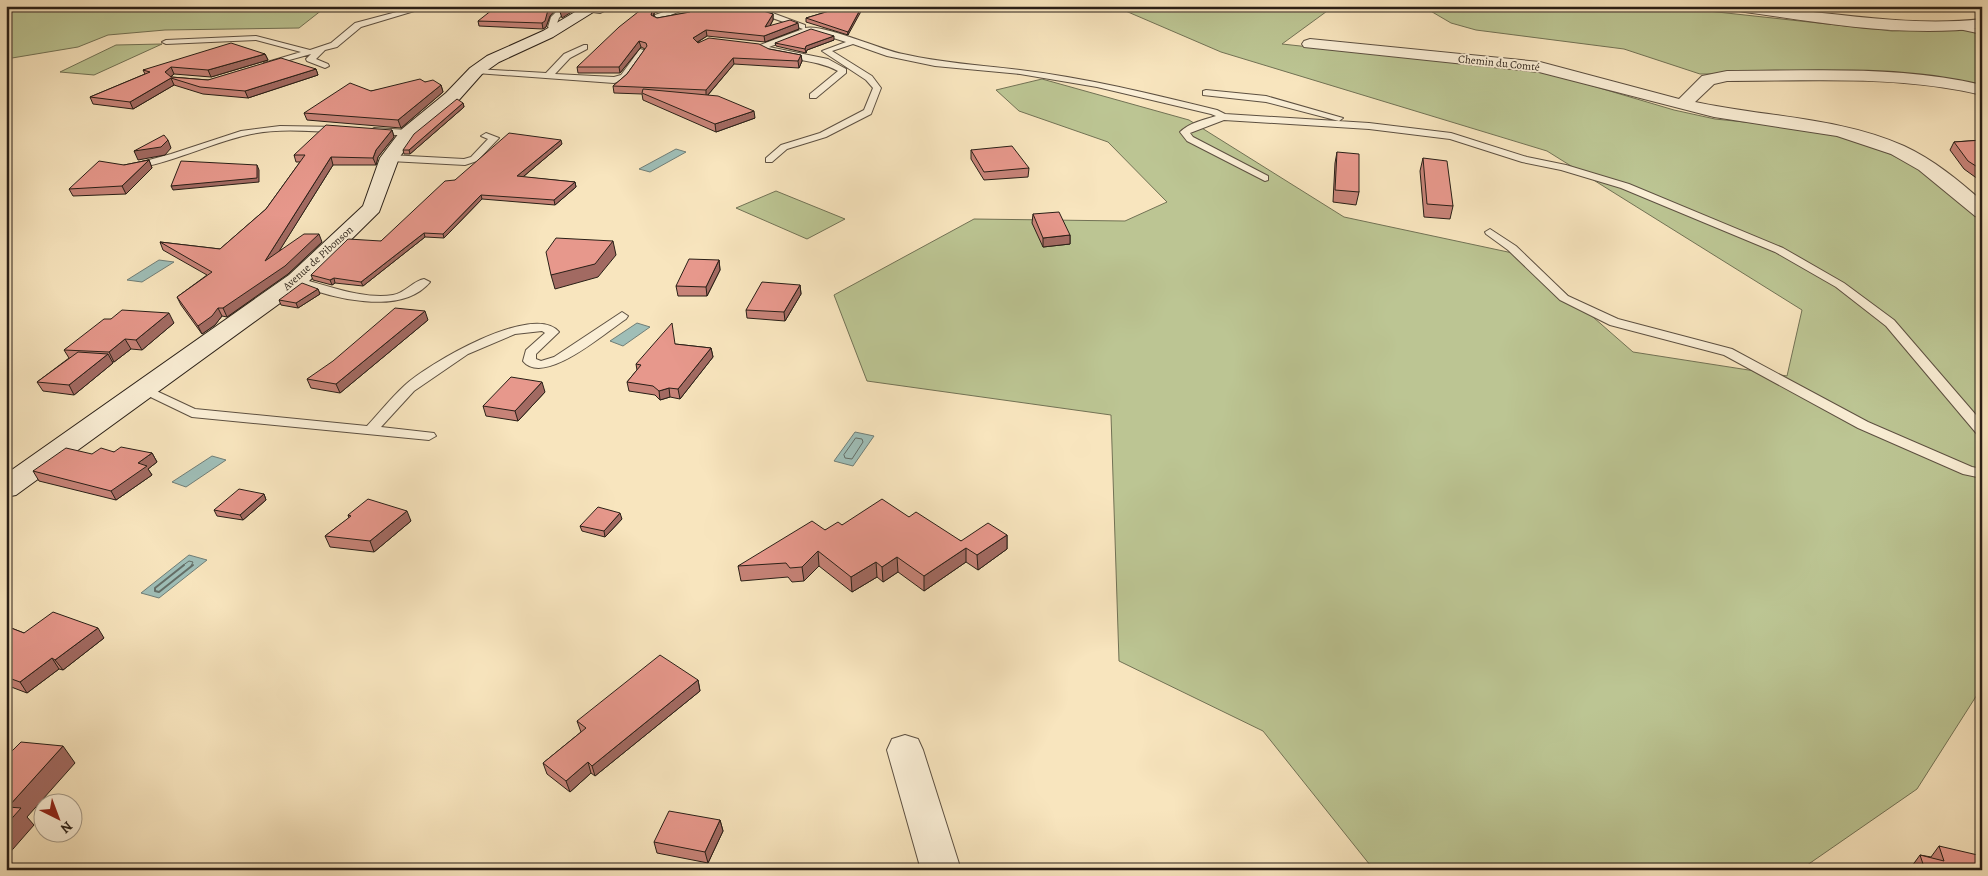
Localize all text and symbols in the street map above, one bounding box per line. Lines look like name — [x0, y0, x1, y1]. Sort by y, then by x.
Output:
street label: Chemin du Comté — [1457, 51, 1541, 75]
street label: Avenue de Pibonson — [279, 222, 356, 294]
north arrow — [32, 794, 82, 844]
text: N — [56, 817, 77, 838]

